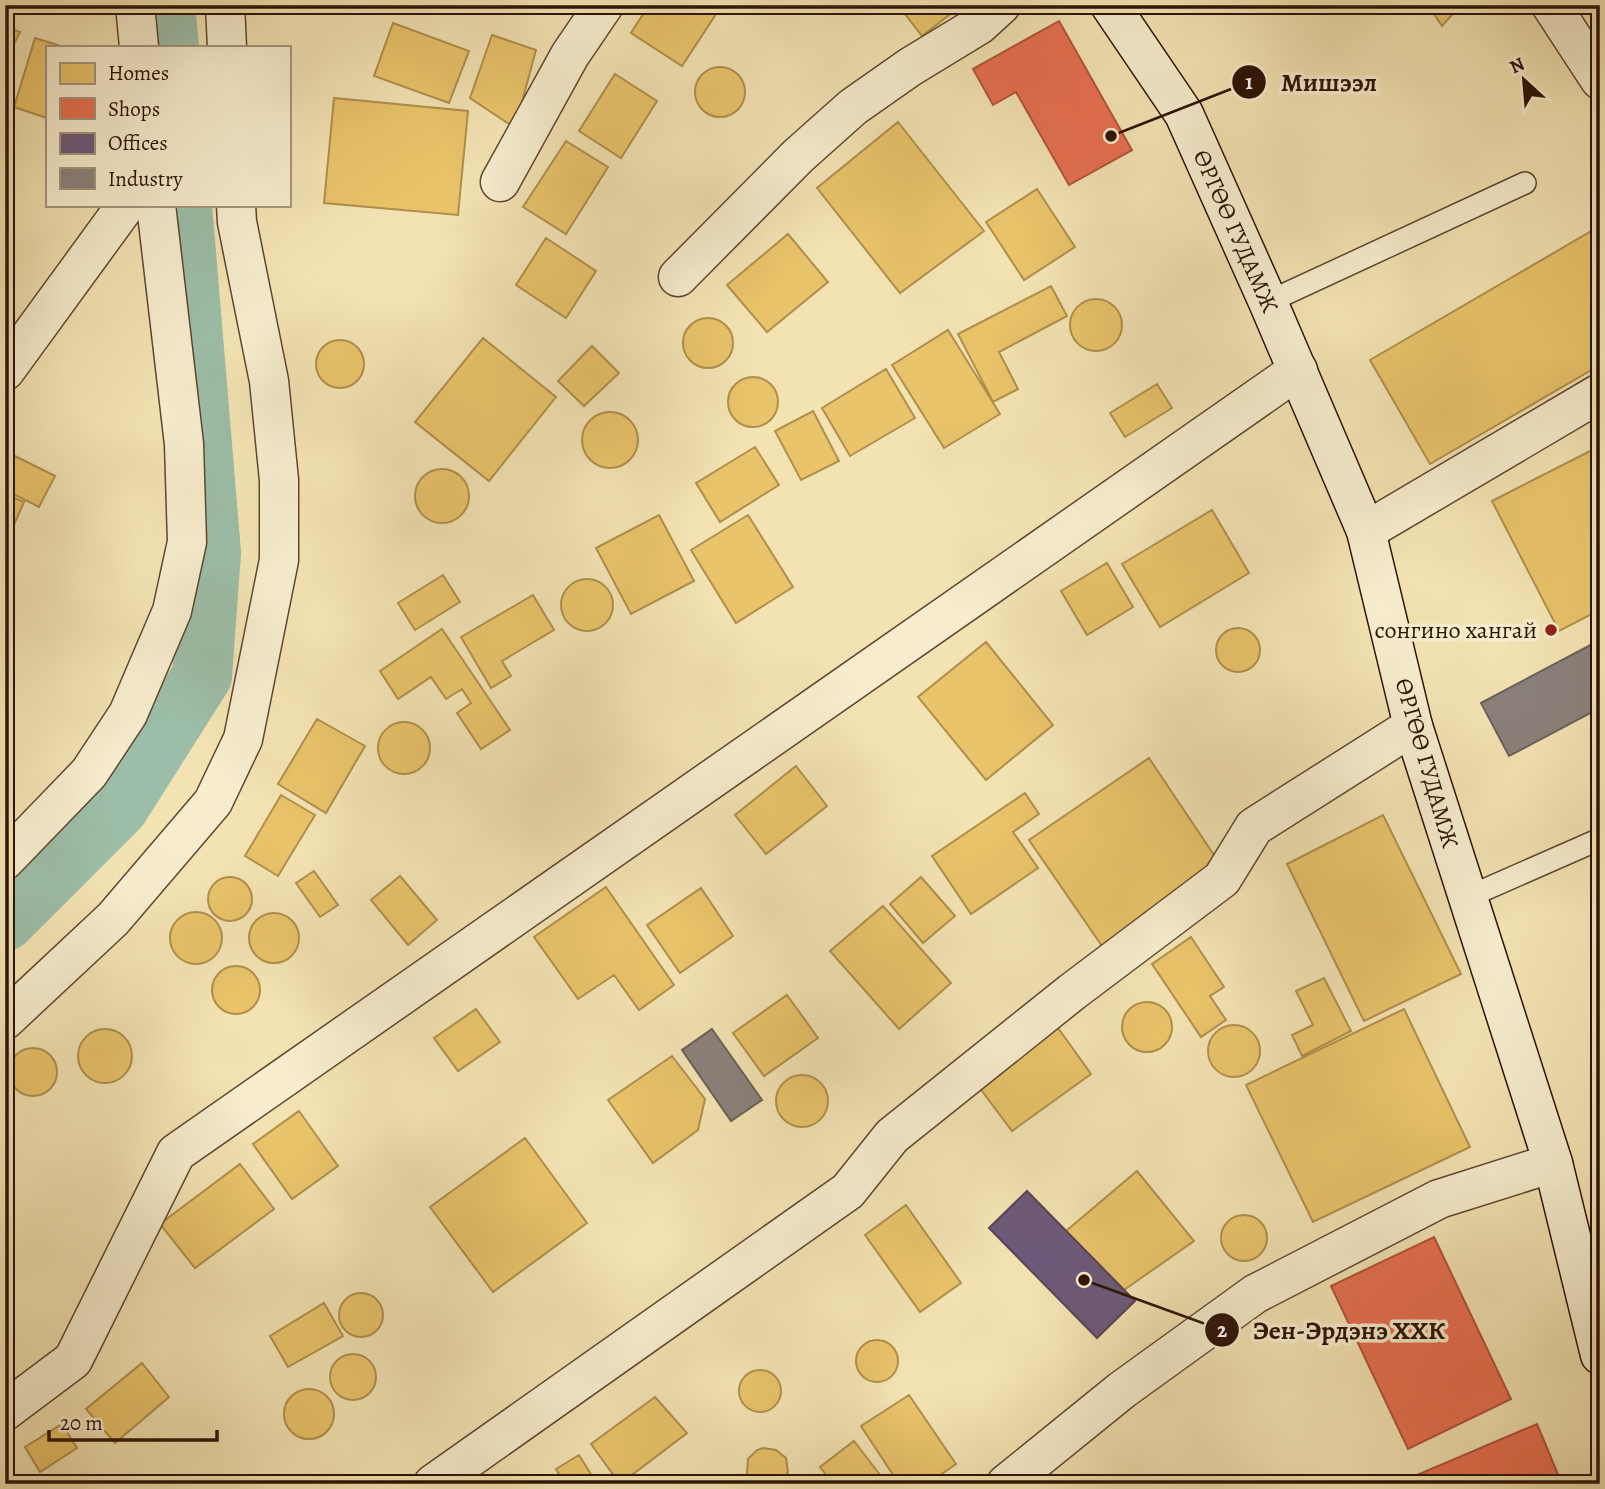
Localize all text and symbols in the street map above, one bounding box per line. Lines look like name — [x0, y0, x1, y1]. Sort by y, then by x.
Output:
legend — [46, 46, 290, 206]
north arrow — [1490, 46, 1560, 116]
text: N — [1505, 51, 1529, 80]
callout: Мишээл — [1232, 58, 1391, 105]
text: Homes — [108, 59, 169, 87]
text: Мишээл — [1281, 65, 1377, 100]
text: 1 — [1245, 68, 1253, 96]
text: Shops — [108, 95, 160, 123]
text: Offices — [108, 129, 168, 157]
street label: ӨРГӨӨ ГУДАМЖ — [1186, 144, 1286, 318]
text: Industry — [108, 165, 183, 193]
place label: сонгино хангай — [1374, 614, 1537, 646]
marker: сонгино хангай — [1543, 622, 1559, 638]
street label: ӨРГӨӨ ГУДАМЖ — [1387, 674, 1467, 852]
callout: Эен-Эрдэнэ ХХК — [1204, 1306, 1459, 1353]
text: Эен-Эрдэнэ ХХК — [1253, 1313, 1446, 1348]
text: 2 — [1217, 1316, 1227, 1344]
scale bar — [49, 1398, 217, 1442]
text: 20 m — [60, 1409, 103, 1437]

